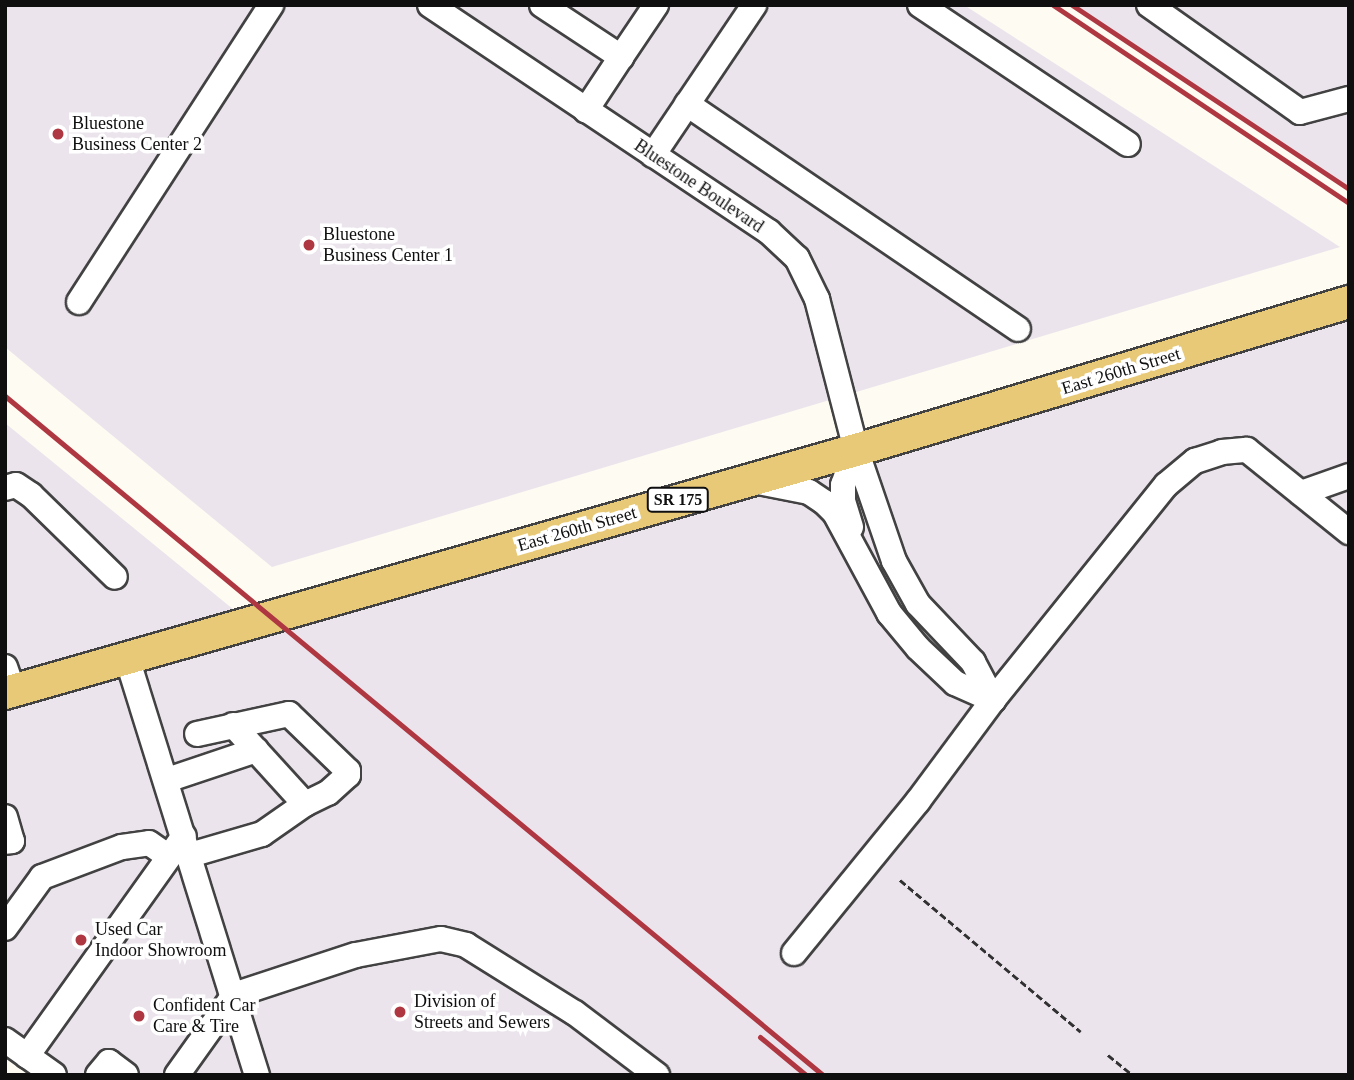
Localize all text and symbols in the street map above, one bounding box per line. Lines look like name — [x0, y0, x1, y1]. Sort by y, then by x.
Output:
place label: Bluestone Business Center 2 — [72, 113, 202, 156]
marker: Bluestone Business Center 2 — [50, 126, 66, 142]
street label: Bluestone Boulevard — [630, 135, 768, 237]
place label: Bluestone Business Center 1 — [323, 224, 453, 266]
marker: Bluestone Business Center 1 — [301, 237, 317, 253]
street label: East 260th Street — [1059, 343, 1183, 399]
road number: SR 175 — [646, 488, 710, 512]
street label: East 260th Street — [515, 502, 639, 556]
place label: Used Car Indoor Showroom — [95, 919, 226, 962]
marker: Used Car Indoor Showroom — [73, 932, 89, 948]
place label: Division of Streets and Sewers — [414, 991, 550, 1034]
place label: Confident Car Care & Tire — [153, 995, 255, 1038]
marker: Division of Streets and Sewers — [392, 1004, 408, 1020]
marker: Confident Car Care & Tire — [131, 1008, 147, 1024]

